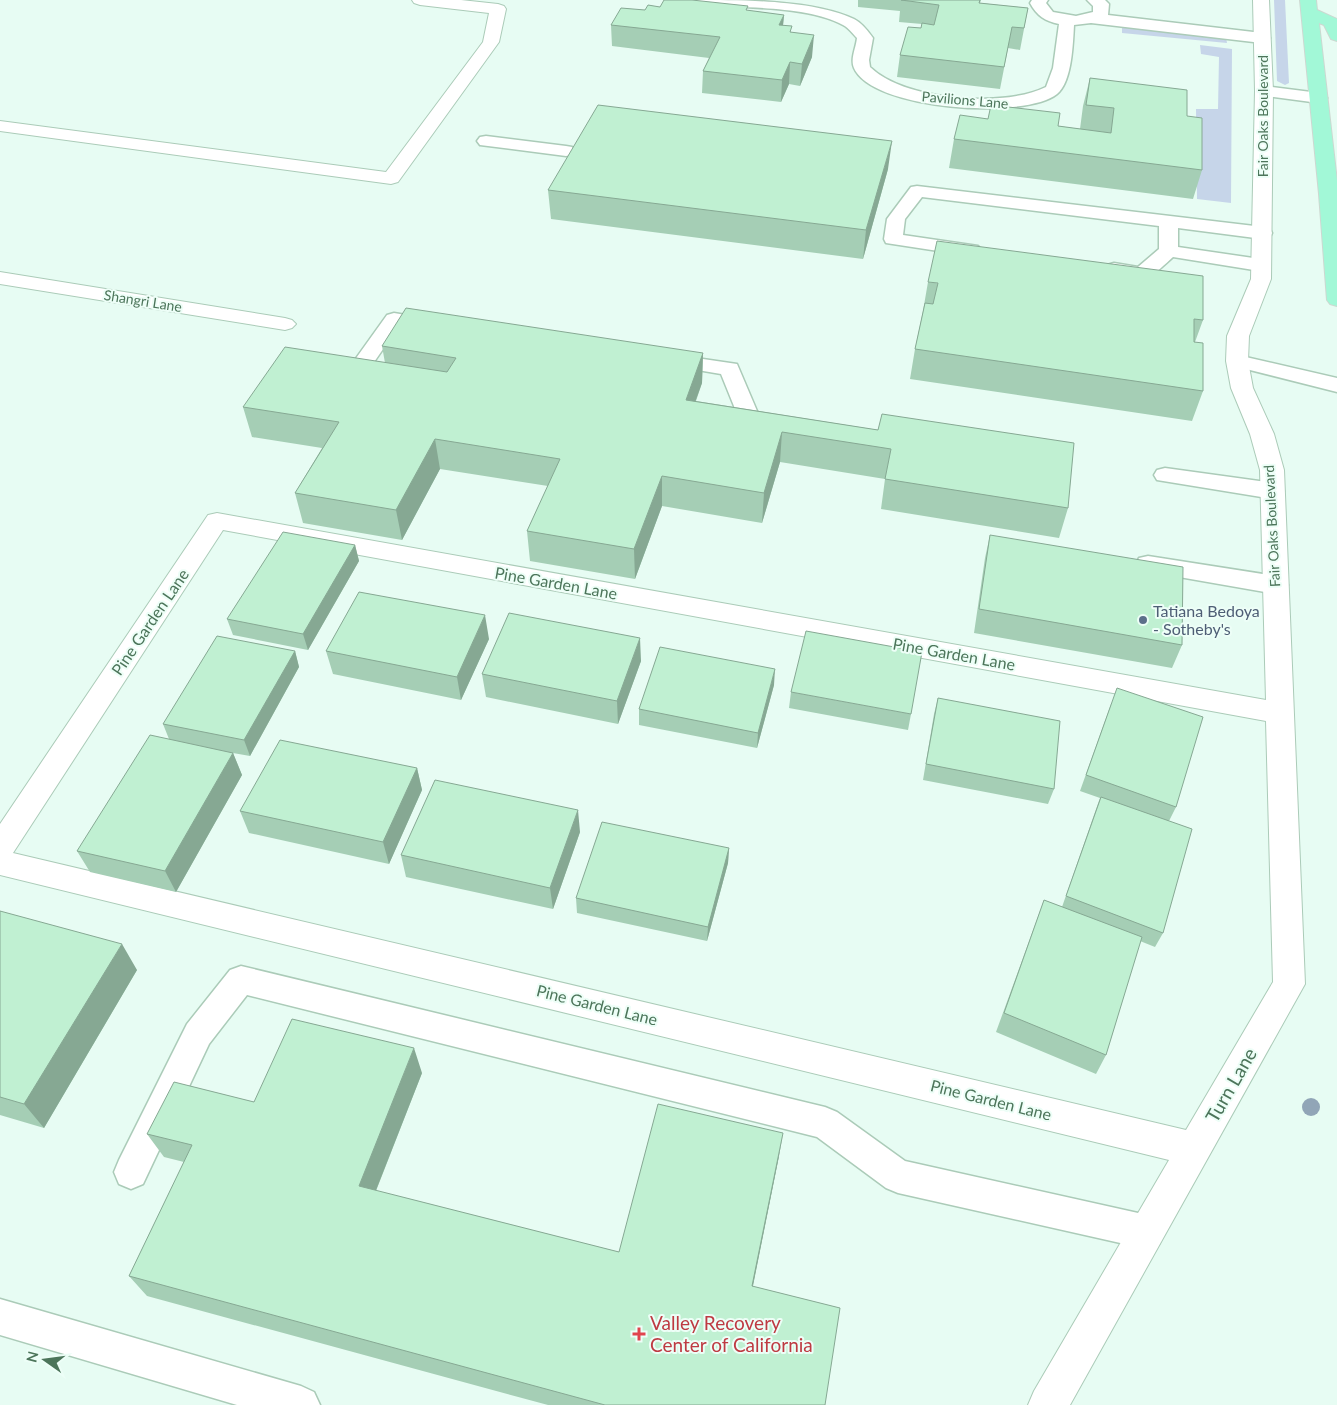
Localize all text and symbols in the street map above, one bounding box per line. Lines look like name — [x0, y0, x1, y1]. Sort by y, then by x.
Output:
street label: Fair Oaks Boulevard — [1254, 55, 1271, 177]
street label: Pavilions Lane — [921, 87, 1009, 112]
street label: Shangri Lane — [103, 286, 183, 315]
street label: Fair Oaks Boulevard — [1260, 465, 1283, 588]
street label: Pine Garden Lane — [493, 562, 619, 603]
street label: Pine Garden Lane — [107, 565, 192, 678]
place label: Tatiana Bedoya - Sotheby's — [1153, 601, 1260, 638]
marker: Tatiana Bedoya - Sotheby's — [1137, 614, 1149, 626]
street label: Pine Garden Lane — [891, 633, 1017, 674]
street label: Pine Garden Lane — [535, 980, 660, 1029]
street label: Turn Lane — [1200, 1043, 1261, 1126]
street label: Pine Garden Lane — [929, 1075, 1054, 1124]
place label: Valley Recovery Center of California — [650, 1311, 813, 1356]
marker: Valley Recovery Center of California — [632, 1327, 646, 1341]
north arrow — [20, 1335, 70, 1385]
text: N — [22, 1349, 41, 1364]

